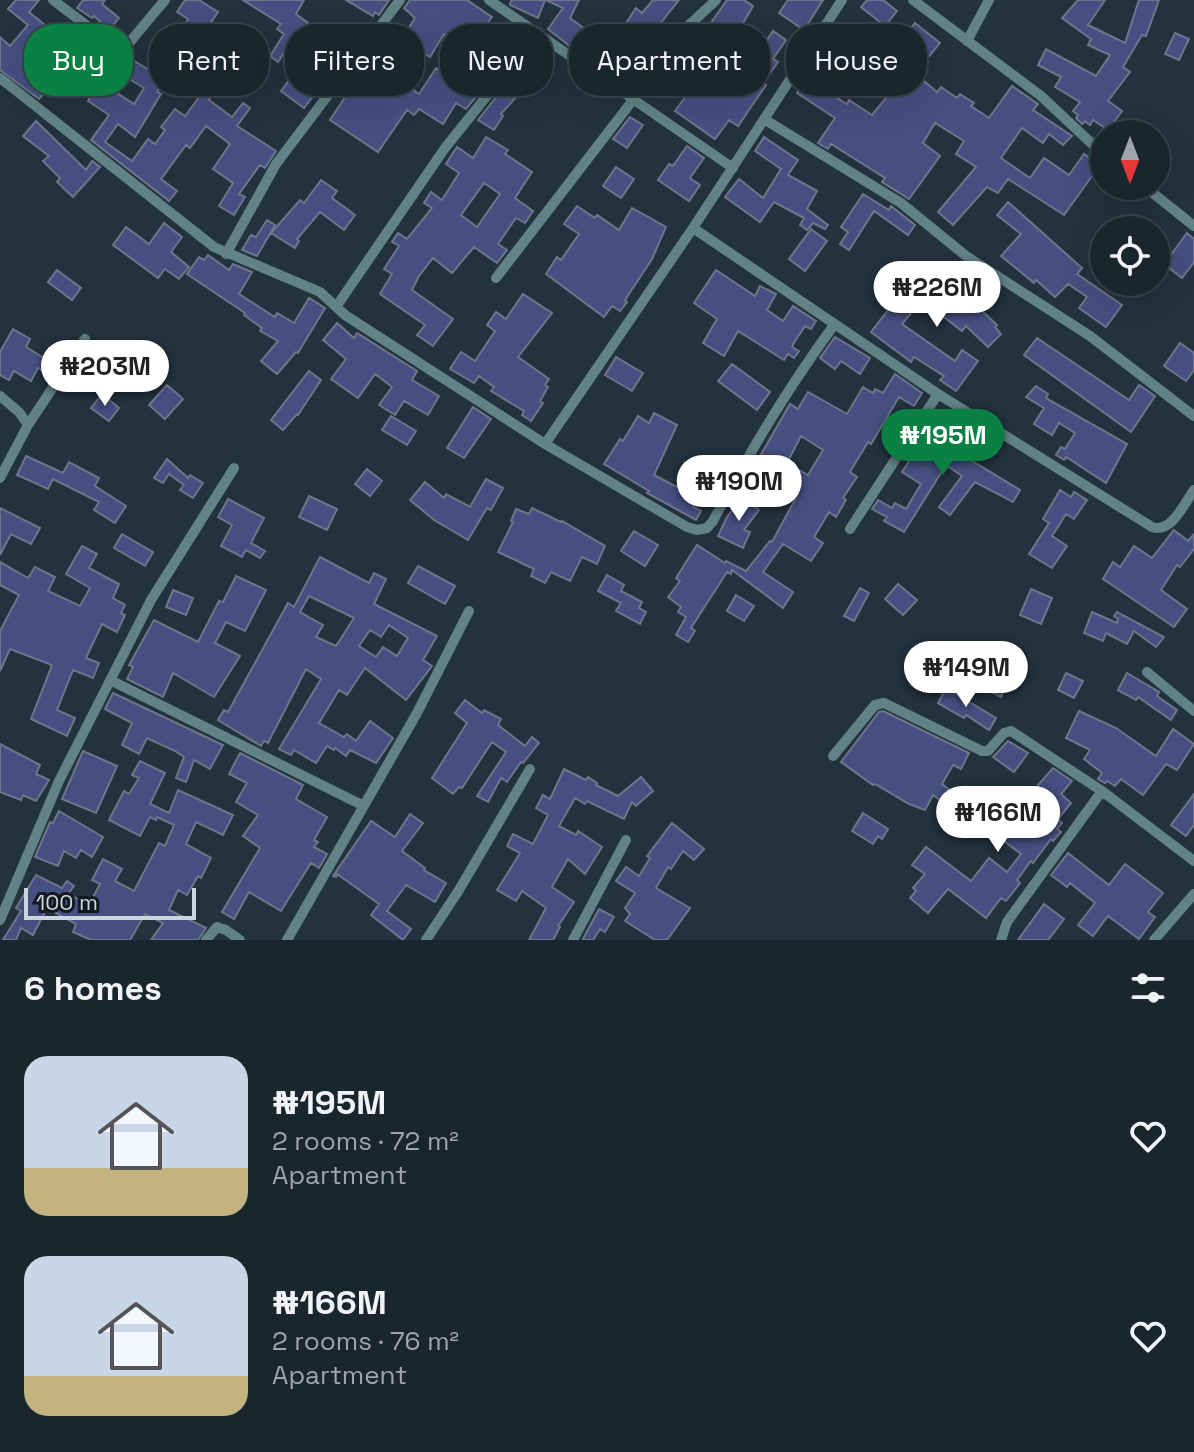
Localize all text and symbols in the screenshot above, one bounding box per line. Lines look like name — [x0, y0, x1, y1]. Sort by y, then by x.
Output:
chip: Buy — [24, 24, 133, 96]
chip: Rent — [149, 24, 269, 96]
chip: Filters — [285, 24, 424, 96]
chip: New — [440, 24, 553, 96]
chip: Apartment — [569, 24, 770, 96]
chip: House — [786, 24, 927, 96]
north arrow — [1090, 120, 1170, 200]
map controls — [1090, 120, 1170, 296]
button: locate — [1090, 216, 1170, 296]
pin: ₦226M — [881, 261, 993, 329]
text: ₦226M — [892, 270, 982, 304]
pin: ₦203M — [49, 340, 161, 408]
text: ₦203M — [59, 349, 151, 383]
pin: ₦195M — [887, 409, 999, 477]
text: ₦195M — [899, 418, 987, 452]
pin: ₦190M — [683, 455, 795, 523]
text: ₦190M — [695, 464, 783, 498]
pin: ₦149M — [910, 641, 1022, 709]
text: ₦149M — [922, 650, 1010, 684]
pin: ₦166M — [942, 786, 1054, 854]
text: ₦166M — [954, 795, 1042, 829]
scale bar — [24, 884, 196, 920]
text: 100 m — [36, 888, 98, 916]
icon: filters — [1126, 966, 1170, 1010]
text: 6 homes — [24, 967, 162, 1010]
text: ₦195M — [272, 1081, 386, 1124]
icon: home — [88, 1088, 184, 1184]
icon: heart — [1126, 1114, 1170, 1158]
text: 2 rooms · 72 m² — [272, 1124, 459, 1158]
text: Apartment — [272, 1158, 407, 1192]
text: ₦166M — [272, 1281, 387, 1324]
icon: home — [88, 1288, 184, 1384]
icon: heart — [1126, 1314, 1170, 1358]
text: 2 rooms · 76 m² — [272, 1324, 459, 1358]
text: Apartment — [272, 1358, 407, 1392]

